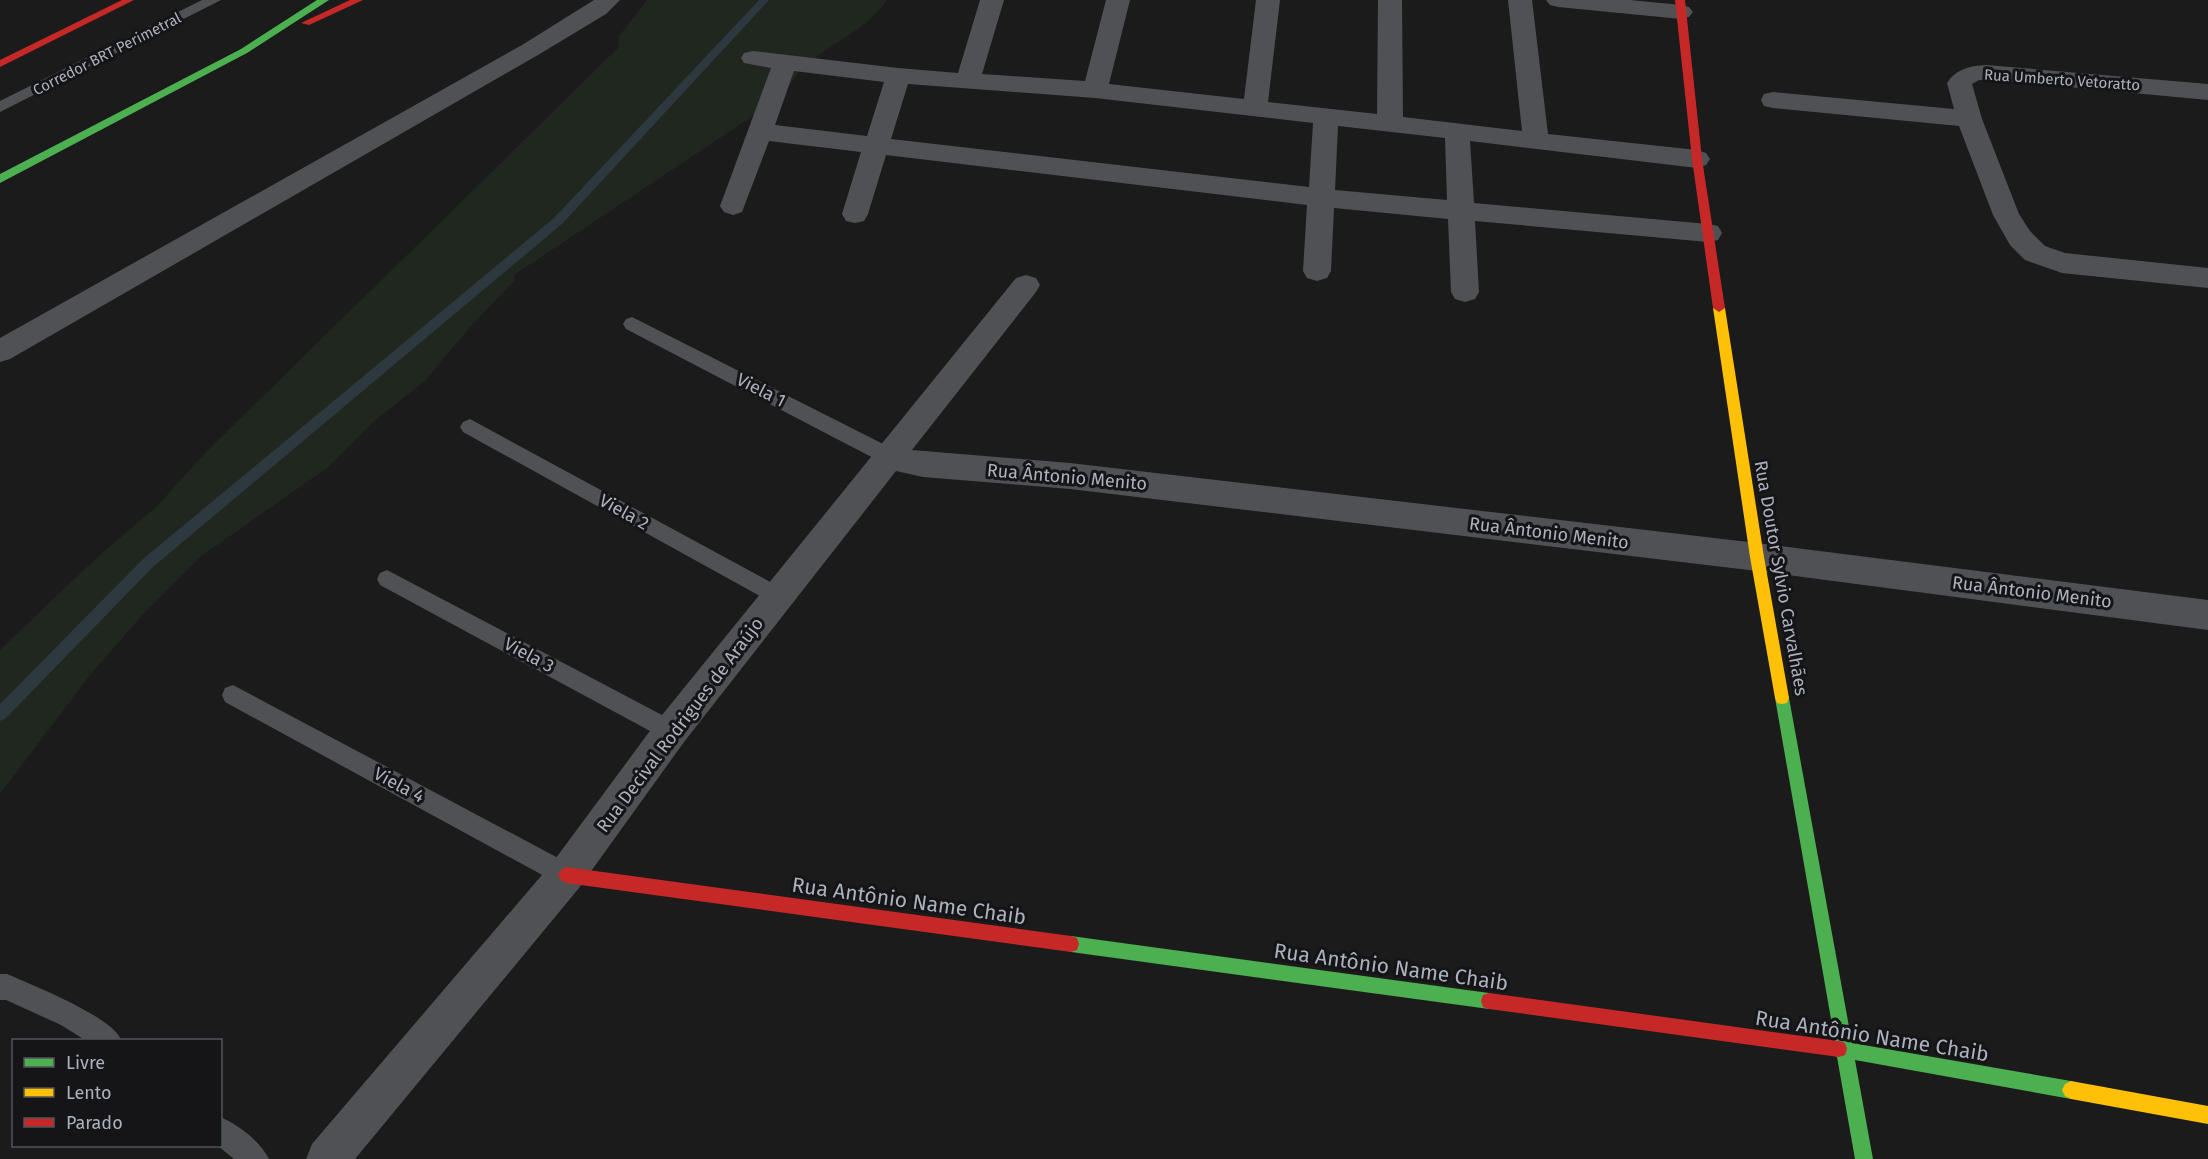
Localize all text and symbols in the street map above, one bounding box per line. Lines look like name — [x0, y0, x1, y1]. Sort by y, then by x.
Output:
street label: Corredor BRT Perimetral — [30, 9, 185, 99]
street label: Rua Umberto Vetoratto — [1983, 66, 2141, 94]
street label: Viela 1 — [733, 368, 789, 412]
street label: Rua Ântonio Menito — [986, 459, 1148, 495]
street label: Rua Doutor Sylvio Carvalhães — [1749, 459, 1813, 697]
street label: Viela 2 — [595, 489, 653, 535]
street label: Rua Ântonio Menito — [1468, 512, 1630, 554]
street label: Rua Ântonio Menito — [1951, 571, 2113, 613]
street label: Rua Decival Rodrigues de Araújo — [592, 613, 768, 837]
street label: Viela 3 — [500, 633, 558, 677]
street label: Viela 4 — [370, 763, 428, 808]
street label: Rua Antônio Name Chaib — [790, 872, 1028, 930]
street label: Rua Antônio Name Chaib — [1272, 938, 1510, 996]
street label: Rua Antônio Name Chaib — [1753, 1005, 1991, 1067]
legend — [12, 1039, 222, 1147]
text: Livre — [66, 1052, 105, 1074]
text: Lento — [66, 1082, 112, 1104]
text: Parado — [66, 1112, 123, 1134]

